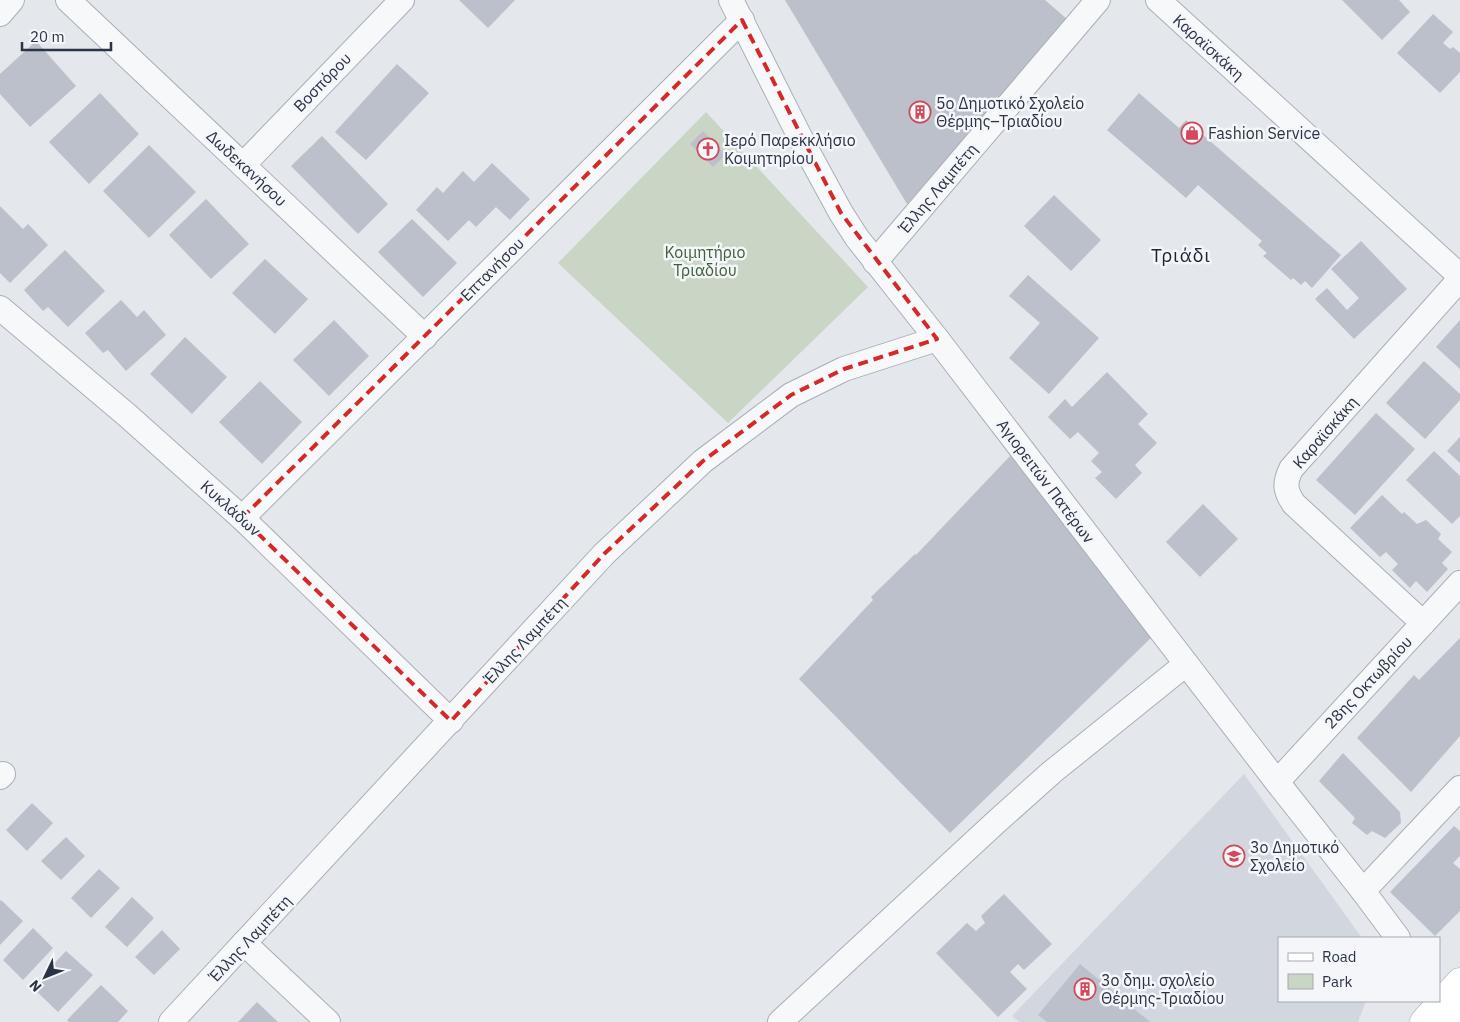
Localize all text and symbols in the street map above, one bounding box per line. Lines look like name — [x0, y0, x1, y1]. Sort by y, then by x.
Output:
street label: Καραϊσκάκη — [1169, 10, 1249, 84]
scale bar — [22, 20, 111, 52]
text: 20 m — [30, 27, 65, 46]
street label: Βοσπόρου — [289, 48, 355, 116]
place label: 5ο Δημοτικό Σχολείο Θέρμης–Τριαδίου — [936, 93, 1084, 131]
building icon: 5ο Δημοτικό Σχολείο Θέρμης–Τριαδίου — [908, 100, 932, 124]
shop icon: Fashion Service — [1180, 121, 1204, 145]
place label: Fashion Service — [1208, 123, 1320, 143]
street label: Δωδεκανήσου — [203, 126, 291, 210]
place label: Ιερό Παρεκκλήσιο Κοιμητηρίου — [724, 130, 856, 168]
church icon: Ιερό Παρεκκλήσιο Κοιμητηρίου — [696, 137, 720, 161]
street label: Έλλης Λαμπέτη — [894, 139, 982, 238]
street label: Επτανήσου — [456, 233, 528, 305]
park label: Κοιμητήριο Τριαδίου — [665, 242, 745, 280]
district label: Τριάδι — [1151, 243, 1211, 267]
street label: Καραϊσκάκη — [1288, 392, 1362, 472]
street label: Αγιορειτών Πατέρων — [993, 415, 1099, 547]
street label: Κυκλάδων — [197, 476, 265, 540]
street label: Έλλης Λαμπέτη — [479, 592, 570, 688]
street label: 28ης Οκτωβρίου — [1320, 631, 1416, 733]
place label: 3ο Δημοτικό Σχολείο — [1250, 837, 1339, 875]
school or university icon: 3ο Δημοτικό Σχολείο — [1222, 844, 1246, 868]
street label: Έλλης Λαμπέτη — [204, 890, 295, 986]
legend — [1278, 937, 1440, 1002]
text: Road — [1322, 947, 1357, 966]
north arrow — [20, 952, 70, 1002]
place label: 3ο δημ. σχολείο Θέρμης-Τριαδίου — [1101, 970, 1224, 1008]
text: Park — [1322, 972, 1352, 991]
text: N — [25, 976, 46, 996]
building icon: 3ο δημ. σχολείο Θέρμης-Τριαδίου — [1073, 977, 1097, 1001]

